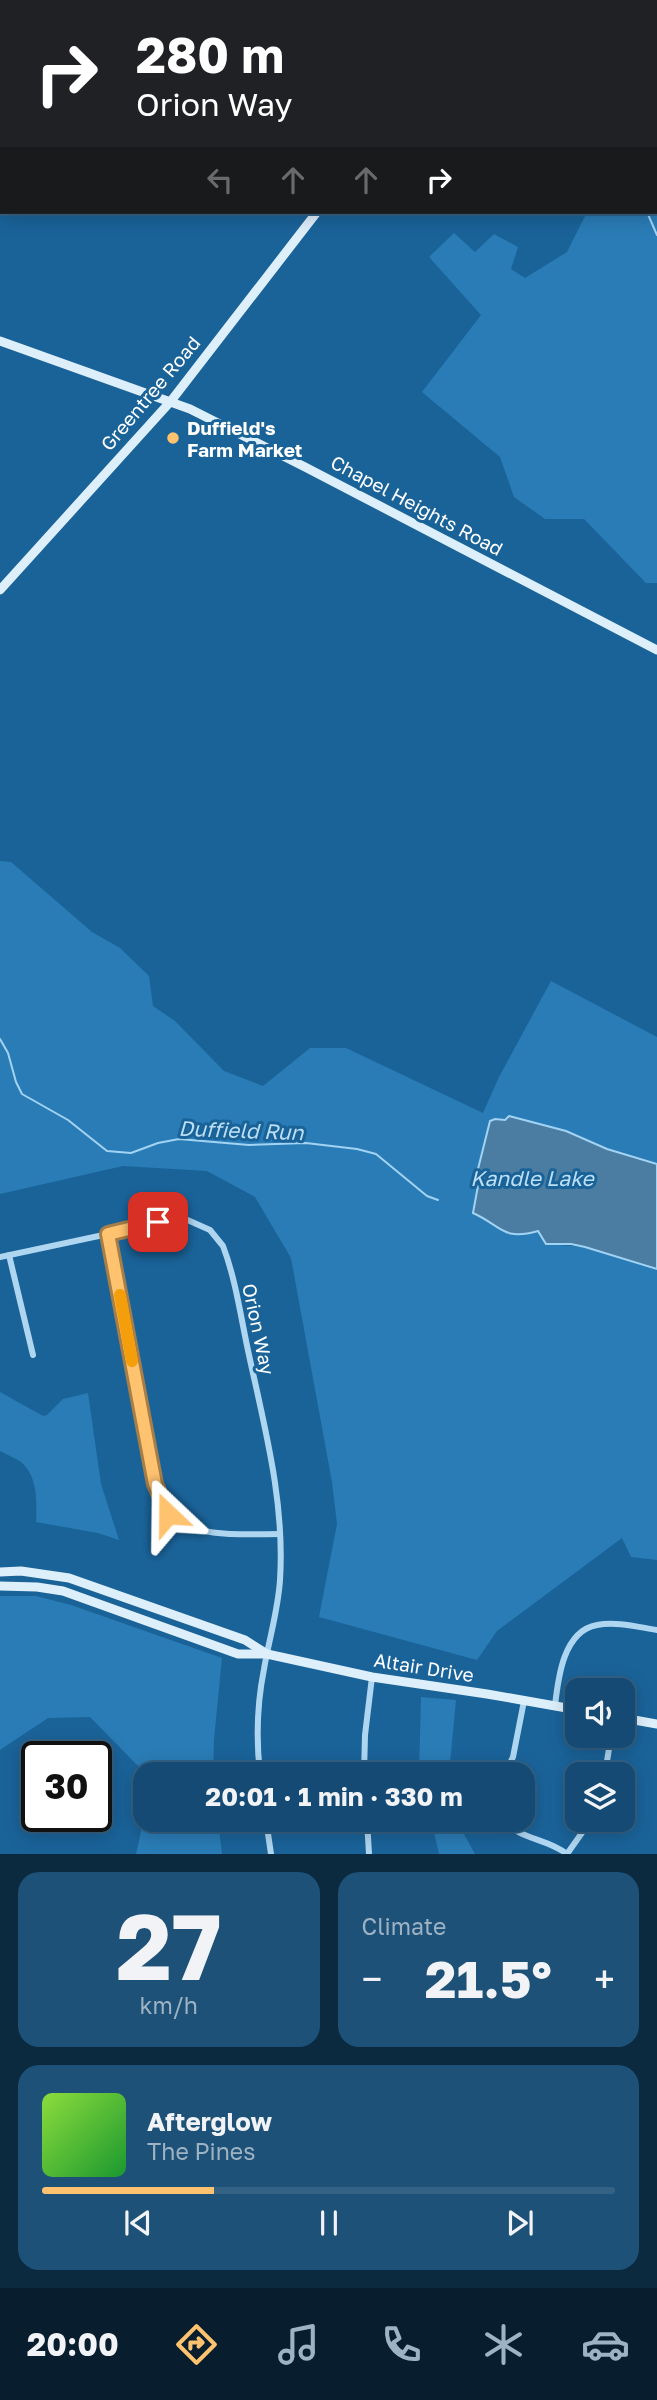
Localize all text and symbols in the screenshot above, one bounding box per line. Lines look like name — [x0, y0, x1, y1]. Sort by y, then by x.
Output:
text: 280 m — [136, 25, 284, 84]
icon: right — [21, 28, 112, 119]
text: Orion Way — [136, 85, 292, 123]
icon: left — [201, 161, 239, 199]
icon: ahead — [274, 161, 312, 199]
icon: ahead — [347, 161, 385, 199]
icon: right — [420, 161, 458, 199]
street label: Greentree Road — [95, 331, 205, 455]
place label: Duffield's Farm Market — [187, 416, 303, 461]
marker: Duffield's Farm Market — [165, 430, 181, 446]
street label: Chapel Heights Road — [327, 450, 507, 560]
water label: Duffield Run — [178, 1115, 305, 1145]
water label: Kandle Lake — [470, 1165, 596, 1191]
pin — [128, 1192, 188, 1252]
icon: arrive — [139, 1203, 177, 1241]
street label: Orion Way — [238, 1281, 280, 1377]
position arrow — [131, 1477, 205, 1551]
street label: Altair Drive — [372, 1648, 476, 1686]
map controls — [565, 1678, 635, 1832]
button: sound — [565, 1678, 635, 1748]
speed limit sign: 30 — [21, 1741, 112, 1832]
button: layers — [565, 1762, 635, 1832]
text: 20:01 · 1 min · 330 m — [205, 1781, 463, 1812]
text: 27 — [116, 1891, 221, 2000]
text: Climate — [362, 1912, 446, 1940]
text: 21.5° — [425, 1947, 552, 2009]
text: − — [362, 1956, 382, 2001]
text: + — [594, 1956, 615, 2001]
text: km/h — [139, 1991, 198, 2019]
text: Afterglow — [147, 2106, 272, 2137]
text: The Pines — [147, 2137, 255, 2165]
icon: previous — [119, 2204, 157, 2242]
icon: pause — [310, 2204, 348, 2242]
icon: next — [501, 2204, 539, 2242]
icon: directions — [172, 2320, 221, 2369]
icon: music — [274, 2320, 323, 2369]
icon: phone — [377, 2320, 426, 2369]
icon: climate — [479, 2320, 528, 2369]
icon: car — [581, 2320, 630, 2369]
text: 20:00 — [27, 2325, 119, 2363]

